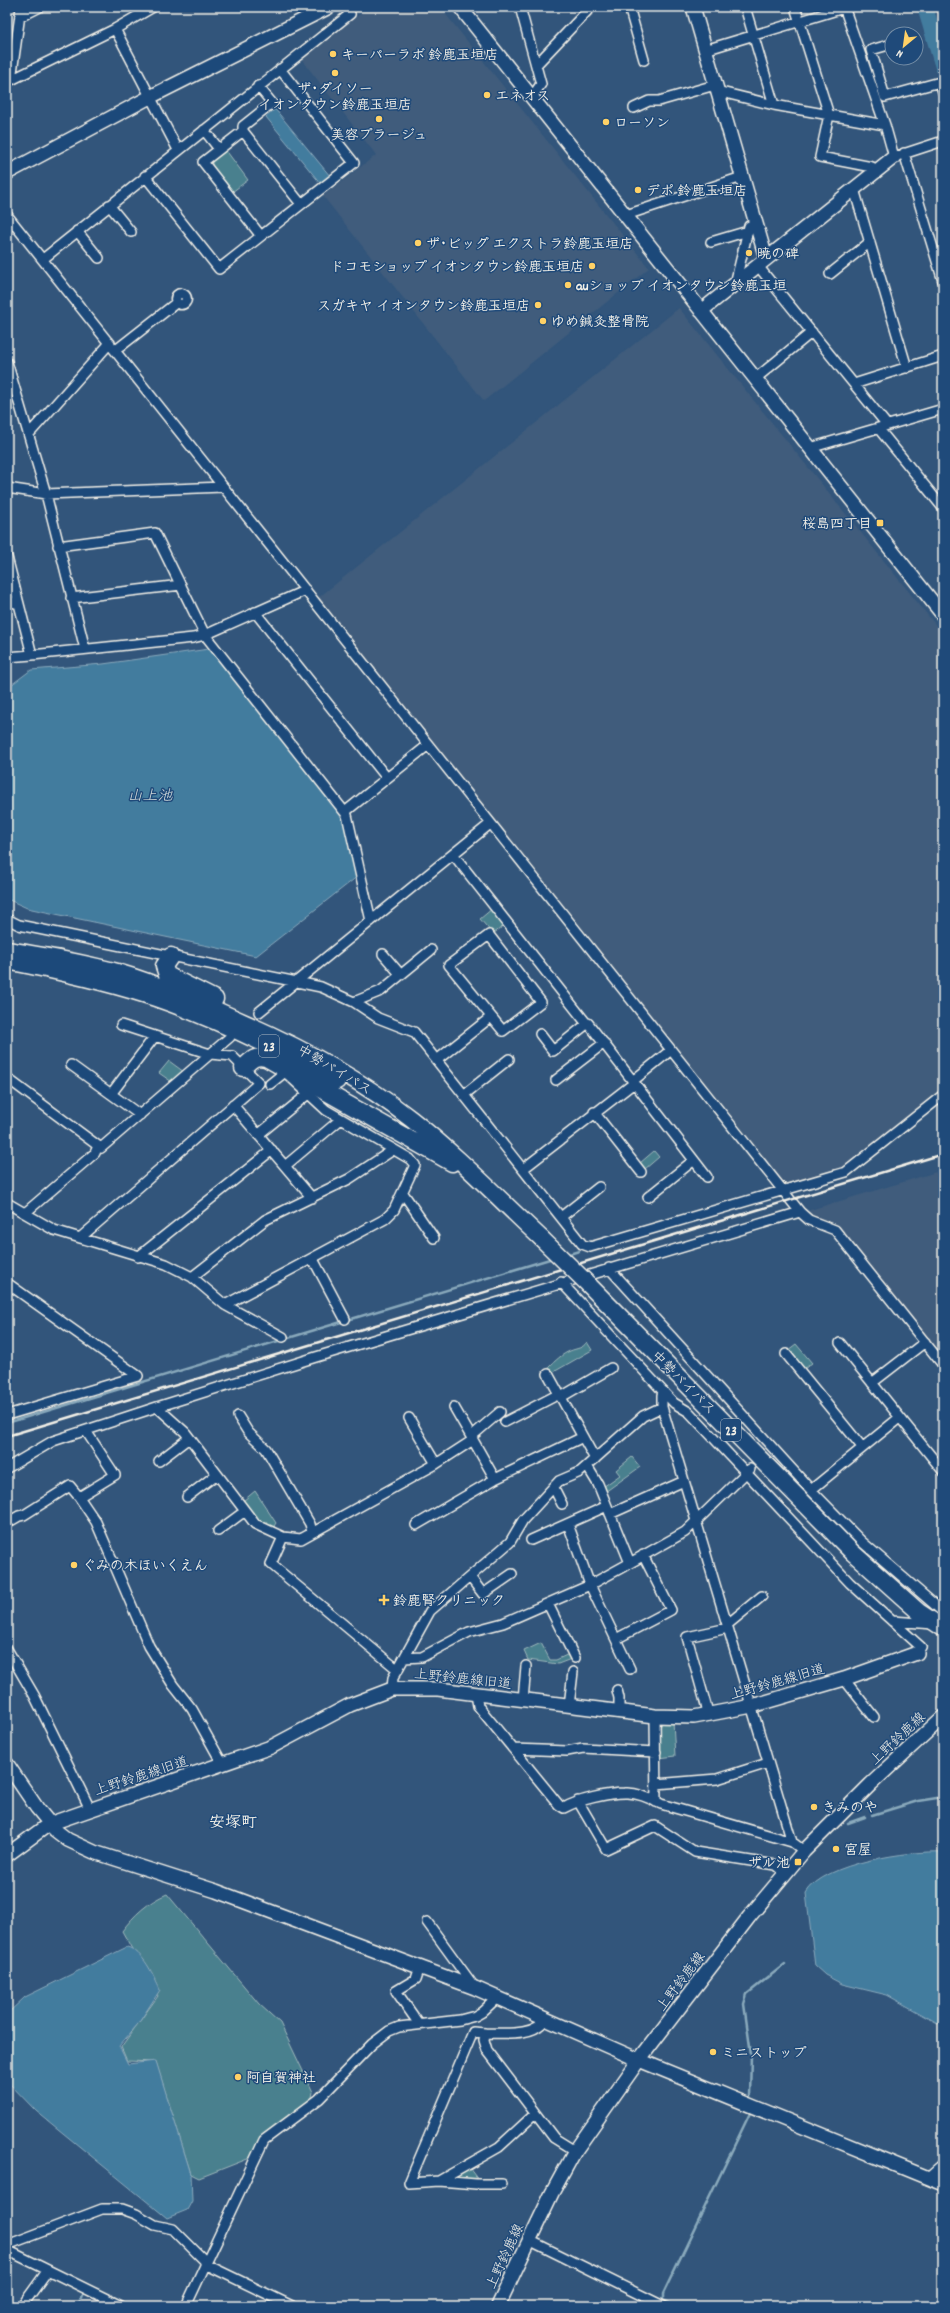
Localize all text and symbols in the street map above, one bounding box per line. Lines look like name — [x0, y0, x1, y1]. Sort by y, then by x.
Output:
north arrow — [884, 26, 924, 66]
text: N — [893, 44, 906, 61]
place label: キーパーラボ 鈴鹿玉垣店 — [341, 46, 498, 66]
marker: キーパーラボ 鈴鹿玉垣店 — [328, 49, 338, 59]
marker: ザ･ダイソー イオンタウン鈴鹿玉垣店 — [330, 68, 340, 78]
place label: ザ･ダイソー イオンタウン鈴鹿玉垣店 — [258, 80, 412, 116]
place label: エネオス — [495, 87, 550, 107]
marker: エネオス — [482, 90, 492, 100]
marker: 美容プラージュ — [374, 114, 384, 124]
place label: ローソン — [614, 114, 670, 134]
marker: ローソン — [601, 117, 611, 127]
place label: 美容プラージュ — [330, 126, 428, 146]
place label: デポ 鈴鹿玉垣店 — [646, 182, 747, 202]
marker: デポ 鈴鹿玉垣店 — [633, 185, 643, 195]
place label: ザ･ビッグ エクストラ鈴鹿玉垣店 — [426, 235, 633, 255]
marker: ザ･ビッグ エクストラ鈴鹿玉垣店 — [413, 238, 423, 248]
place label: 暁の碑 — [757, 245, 799, 265]
marker: 暁の碑 — [744, 248, 754, 258]
place label: ドコモショップ イオンタウン鈴鹿玉垣店 — [330, 258, 584, 278]
marker: ドコモショップ イオンタウン鈴鹿玉垣店 — [587, 261, 597, 271]
place label: auショップ イオンタウン鈴鹿玉垣 — [576, 277, 786, 297]
marker: auショップ イオンタウン鈴鹿玉垣 — [563, 280, 573, 290]
place label: スガキヤ イオンタウン鈴鹿玉垣店 — [317, 297, 530, 317]
marker: スガキヤ イオンタウン鈴鹿玉垣店 — [533, 300, 543, 310]
place label: ゆめ鍼灸整骨院 — [551, 313, 649, 333]
marker: ゆめ鍼灸整骨院 — [538, 316, 548, 326]
place label: 桜島四丁目 — [802, 515, 872, 535]
marker: 桜島四丁目 — [875, 518, 885, 528]
water label: 山上池 — [127, 786, 173, 808]
road number: 23 — [259, 1035, 279, 1057]
street label: 中勢バイパス — [293, 1041, 375, 1101]
street label: 中勢バイパス — [646, 1347, 719, 1420]
road number: 23 — [721, 1419, 741, 1441]
place label: ぐみの木ほいくえん — [82, 1557, 208, 1577]
marker: ぐみの木ほいくえん — [69, 1560, 79, 1570]
place label: 鈴鹿腎クリニック — [393, 1592, 505, 1612]
marker: 鈴鹿腎クリニック — [378, 1594, 390, 1606]
street label: 上野鈴鹿線旧道 — [728, 1660, 827, 1706]
street label: 上野鈴鹿線旧道 — [413, 1665, 513, 1695]
street label: 上野鈴鹿線 — [866, 1708, 931, 1771]
street label: 上野鈴鹿線旧道 — [92, 1752, 191, 1802]
place label: きみのや — [822, 1799, 878, 1819]
marker: きみのや — [809, 1802, 819, 1812]
district label: 安塚町 — [209, 1812, 257, 1835]
place label: 宮屋 — [844, 1841, 872, 1861]
marker: 宮屋 — [831, 1844, 841, 1854]
place label: ザル池 — [748, 1854, 790, 1874]
marker: ザル池 — [793, 1857, 803, 1867]
street label: 上野鈴鹿線 — [653, 1948, 711, 2016]
place label: ミニストップ — [721, 2044, 806, 2064]
marker: ミニストップ — [708, 2047, 718, 2057]
place label: 阿自賀神社 — [246, 2069, 316, 2089]
marker: 阿自賀神社 — [233, 2072, 243, 2082]
street label: 上野鈴鹿線 — [482, 2221, 530, 2293]

